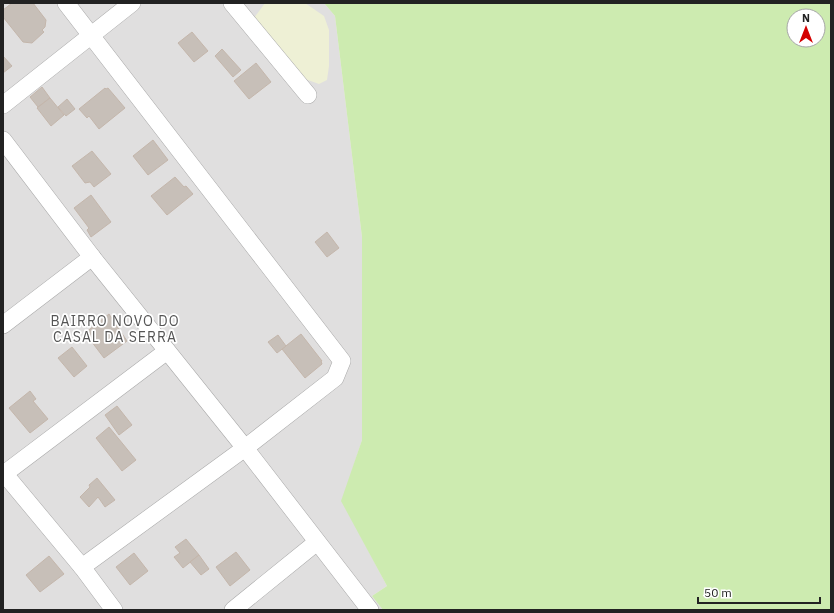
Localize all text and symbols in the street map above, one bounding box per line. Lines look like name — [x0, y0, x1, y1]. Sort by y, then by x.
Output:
north arrow — [786, 8, 826, 48]
text: N — [802, 11, 810, 25]
district label: BAIRRO NOVO DO CASAL DA SERRA — [50, 312, 180, 346]
scale bar — [698, 579, 820, 605]
text: 50 m — [704, 585, 732, 600]

